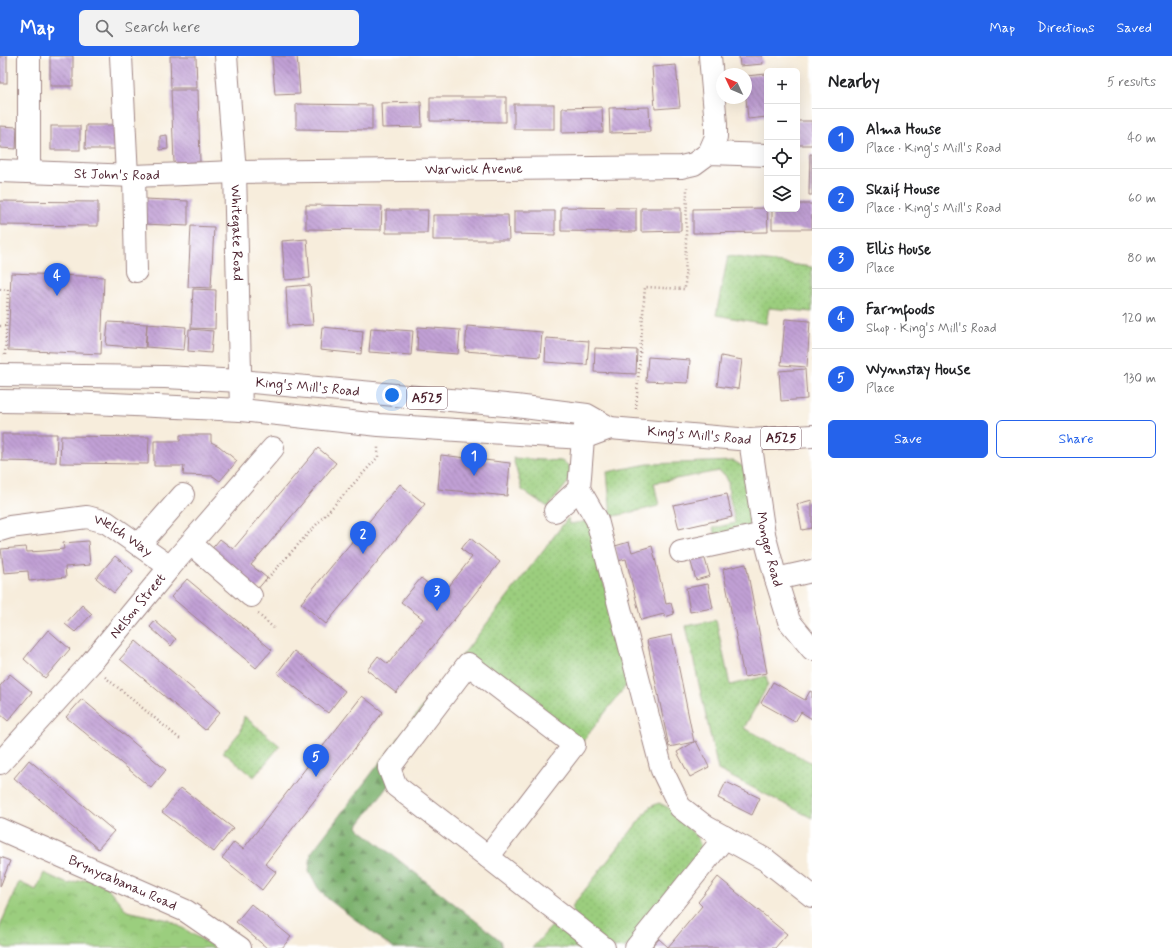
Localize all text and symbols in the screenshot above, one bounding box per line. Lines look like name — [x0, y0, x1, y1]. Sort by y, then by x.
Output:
search box — [79, 10, 359, 46]
text: Map — [20, 16, 55, 41]
icon: search — [93, 17, 115, 39]
text: Search here — [125, 18, 200, 38]
text: Map — [989, 19, 1015, 37]
text: Directions — [1037, 19, 1095, 37]
text: Saved — [1117, 19, 1152, 37]
north arrow — [716, 68, 752, 104]
map controls — [764, 68, 800, 212]
button: + — [764, 68, 800, 104]
text: Nearby — [828, 71, 880, 93]
text: 5 results — [1107, 74, 1156, 91]
button: − — [764, 104, 800, 140]
text: Alma House — [866, 120, 941, 140]
text: 1 — [838, 130, 844, 147]
text: 40 m — [1127, 130, 1156, 147]
button: locate — [764, 140, 800, 176]
text: Place · King's Mill's Road — [866, 140, 1001, 157]
street label: Warwick Avenue — [425, 160, 523, 179]
street label: St John's Road — [74, 165, 160, 185]
button: layers — [764, 176, 800, 212]
text: Skaif House — [866, 180, 940, 200]
street label: Whitegate Road — [226, 184, 247, 281]
text: 2 — [838, 190, 844, 207]
text: 60 m — [1128, 190, 1156, 207]
text: Place · King's Mill's Road — [866, 200, 1001, 217]
text: Ellis House — [866, 240, 931, 260]
text: 3 — [838, 250, 844, 267]
text: 80 m — [1127, 250, 1156, 267]
text: Place — [866, 260, 895, 277]
pin: 4 — [44, 263, 70, 296]
text: Farmfoods — [866, 300, 935, 320]
text: 4 — [837, 310, 845, 327]
text: 120 m — [1122, 310, 1156, 327]
text: Shop · King's Mill's Road — [866, 320, 997, 337]
text: Wynnstay House — [866, 360, 971, 380]
text: 5 — [837, 370, 845, 387]
text: 130 m — [1123, 370, 1156, 387]
street label: King's Mill's Road — [255, 373, 360, 401]
text: Place — [866, 380, 895, 397]
your location — [382, 385, 402, 405]
road number: A525 — [407, 387, 447, 409]
button: Save — [828, 420, 988, 458]
button: Share — [996, 420, 1156, 458]
street label: King's Mill's Road — [647, 422, 752, 449]
road number: A525 — [761, 427, 801, 449]
pin: 1 — [461, 443, 487, 476]
street label: Welch Way — [92, 510, 156, 561]
street label: Monger Road — [752, 510, 787, 589]
pin: 2 — [350, 521, 376, 554]
street label: Nelson Street — [106, 570, 170, 642]
pin: 3 — [424, 578, 450, 611]
pin: 5 — [303, 744, 329, 777]
street label: Brynycabanau Road — [65, 851, 180, 915]

